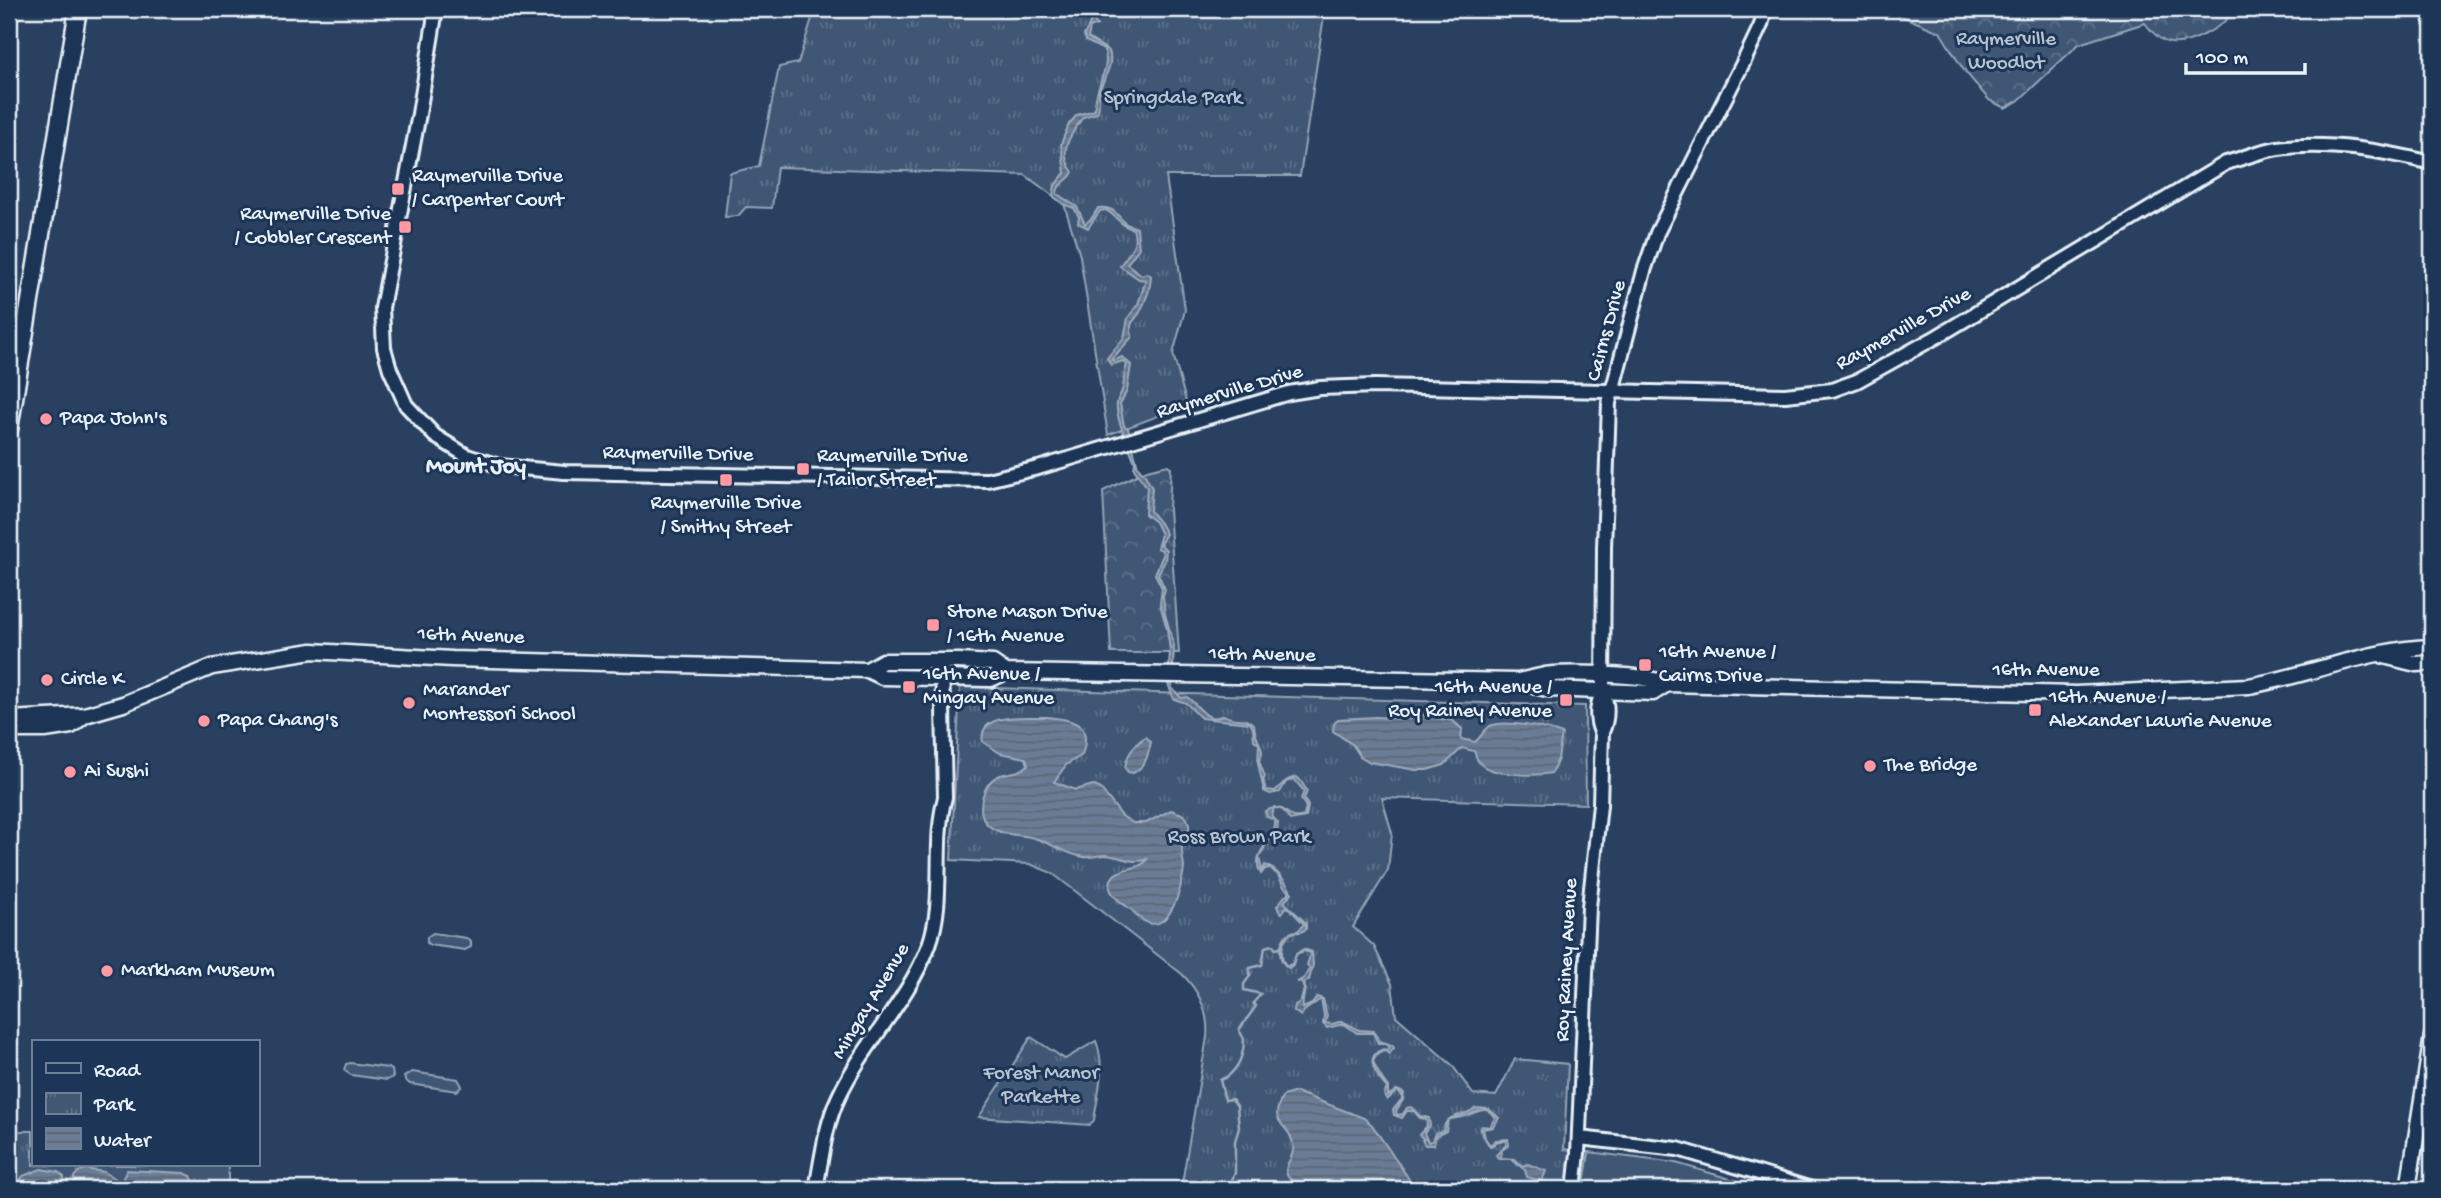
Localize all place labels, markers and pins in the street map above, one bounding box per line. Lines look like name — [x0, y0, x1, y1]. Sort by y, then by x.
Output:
place label: Raymerville Drive / Carpenter Court — [412, 165, 566, 214]
marker: Raymerville Drive / Carpenter Court — [390, 181, 406, 197]
place label: Raymerville Drive / Cobbler Crescent — [235, 203, 393, 252]
marker: Raymerville Drive / Cobbler Crescent — [397, 219, 413, 235]
place label: Papa John's — [59, 407, 168, 432]
marker: Papa John's — [38, 411, 54, 427]
place label: Raymerville Drive / Tailor Street — [817, 445, 969, 494]
marker: Raymerville Drive / Tailor Street — [795, 461, 811, 477]
marker: Raymerville Drive / Smithy Street — [718, 472, 734, 488]
place label: Raymerville Drive / Smithy Street — [651, 492, 803, 541]
place label: Stone Mason Drive / 16th Avenue — [947, 601, 1109, 650]
marker: Stone Mason Drive / 16th Avenue — [925, 617, 941, 633]
place label: 16th Avenue / Cairns Drive — [1658, 641, 1776, 690]
marker: 16th Avenue / Cairns Drive — [1637, 657, 1653, 673]
place label: 16th Avenue / Mingay Avenue — [922, 663, 1055, 712]
place label: Circle K — [61, 668, 126, 693]
marker: Circle K — [39, 672, 55, 688]
place label: 16th Avenue / Roy Rainey Avenue — [1388, 676, 1553, 725]
place label: Marander Montessori School — [423, 679, 576, 728]
marker: 16th Avenue / Mingay Avenue — [901, 679, 917, 695]
place label: 16th Avenue / Alexander Lawrie Avenue — [2048, 686, 2273, 735]
marker: 16th Avenue / Roy Rainey Avenue — [1558, 692, 1574, 708]
marker: Marander Montessori School — [401, 695, 417, 711]
marker: 16th Avenue / Alexander Lawrie Avenue — [2027, 702, 2043, 718]
place label: Papa Chang's — [217, 709, 339, 734]
marker: Papa Chang's — [196, 713, 212, 729]
place label: The Bridge — [1883, 754, 1978, 779]
marker: The Bridge — [1862, 758, 1878, 774]
place label: Ai Sushi — [84, 760, 149, 785]
marker: Ai Sushi — [62, 764, 78, 780]
place label: Markham Museum — [121, 959, 275, 984]
marker: Markham Museum — [99, 963, 115, 979]

